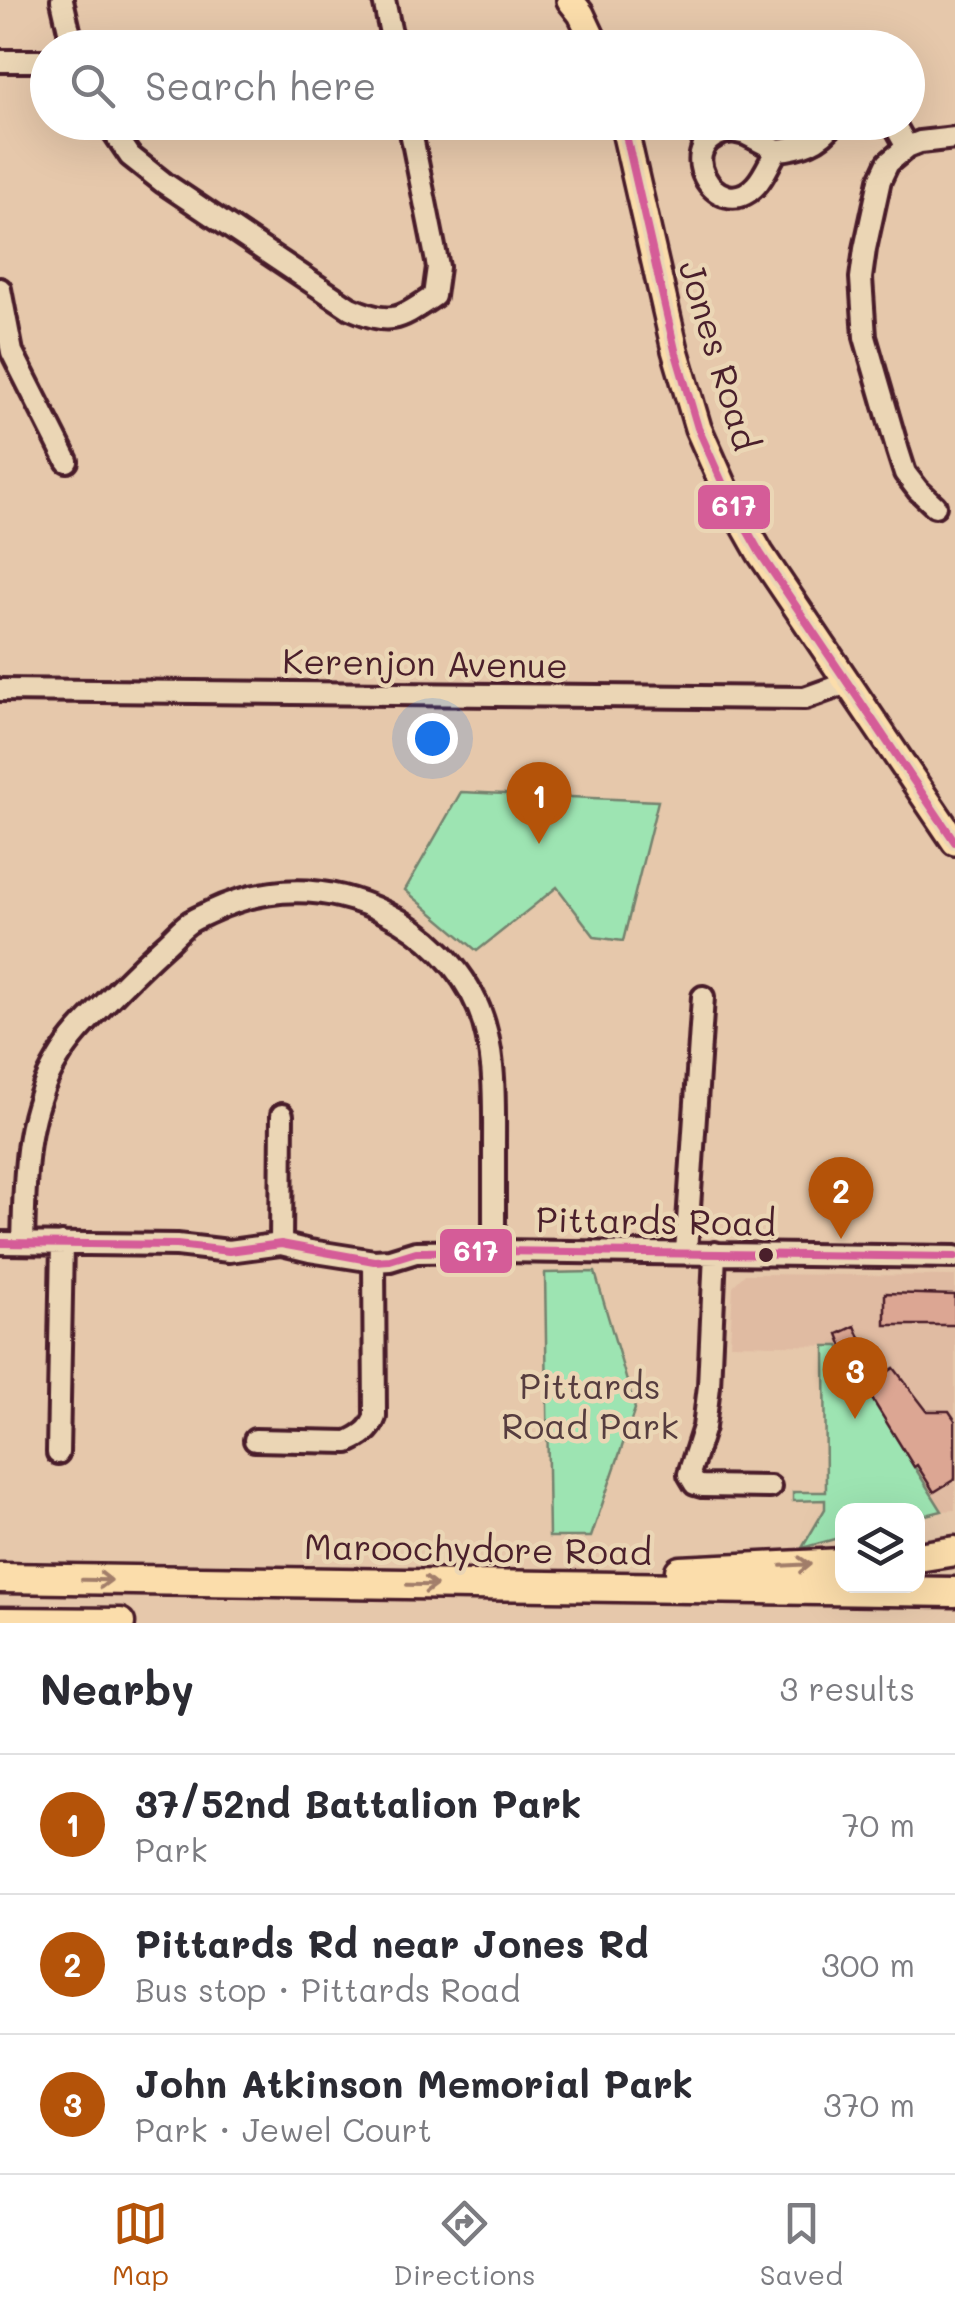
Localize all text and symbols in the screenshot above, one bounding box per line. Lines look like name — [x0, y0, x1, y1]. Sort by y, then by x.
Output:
search box — [30, 30, 925, 140]
icon: search — [65, 58, 120, 113]
text: Search here — [145, 60, 376, 110]
street label: Jones Road — [669, 254, 771, 456]
line badge: 617 — [696, 483, 772, 531]
text: 617 — [712, 487, 756, 523]
street label: Kerenjon Avenue — [282, 637, 568, 687]
your location — [407, 713, 458, 764]
pin: 1 — [506, 762, 572, 844]
pin: 2 — [808, 1156, 874, 1239]
street label: Pittards Road — [536, 1195, 776, 1245]
line badge: 617 — [438, 1227, 514, 1275]
text: 617 — [454, 1232, 498, 1268]
unlabelled marker — [756, 1245, 776, 1265]
pin: 3 — [822, 1336, 888, 1419]
park label: Pittards Road Park — [501, 1362, 679, 1448]
map controls — [835, 1503, 925, 1593]
button: layers — [835, 1503, 925, 1593]
street label: Maroochydore Road — [304, 1522, 652, 1574]
one-way arrow — [779, 1555, 811, 1574]
one-way arrow — [80, 1570, 113, 1590]
one-way arrow — [406, 1575, 438, 1594]
text: Nearby — [40, 1661, 194, 1716]
text: 3 results — [779, 1667, 915, 1709]
text: 37/52nd Battalion Park — [135, 1778, 581, 1828]
text: 1 — [65, 1803, 80, 1845]
text: 70 m — [842, 1803, 915, 1845]
text: Park — [135, 1828, 208, 1870]
text: Pittards Rd near Jones Rd — [135, 1918, 649, 1968]
text: 2 — [64, 1943, 81, 1985]
text: 300 m — [821, 1943, 915, 1985]
text: Bus stop · Pittards Road — [135, 1968, 520, 2010]
text: John Atkinson Memorial Park — [135, 2058, 693, 2108]
text: 3 — [63, 2083, 82, 2125]
text: 370 m — [823, 2083, 915, 2125]
text: Park · Jewel Court — [135, 2108, 432, 2150]
tab: Map — [112, 2196, 169, 2292]
tab: Directions — [393, 2196, 536, 2292]
tab: Saved — [760, 2196, 843, 2292]

